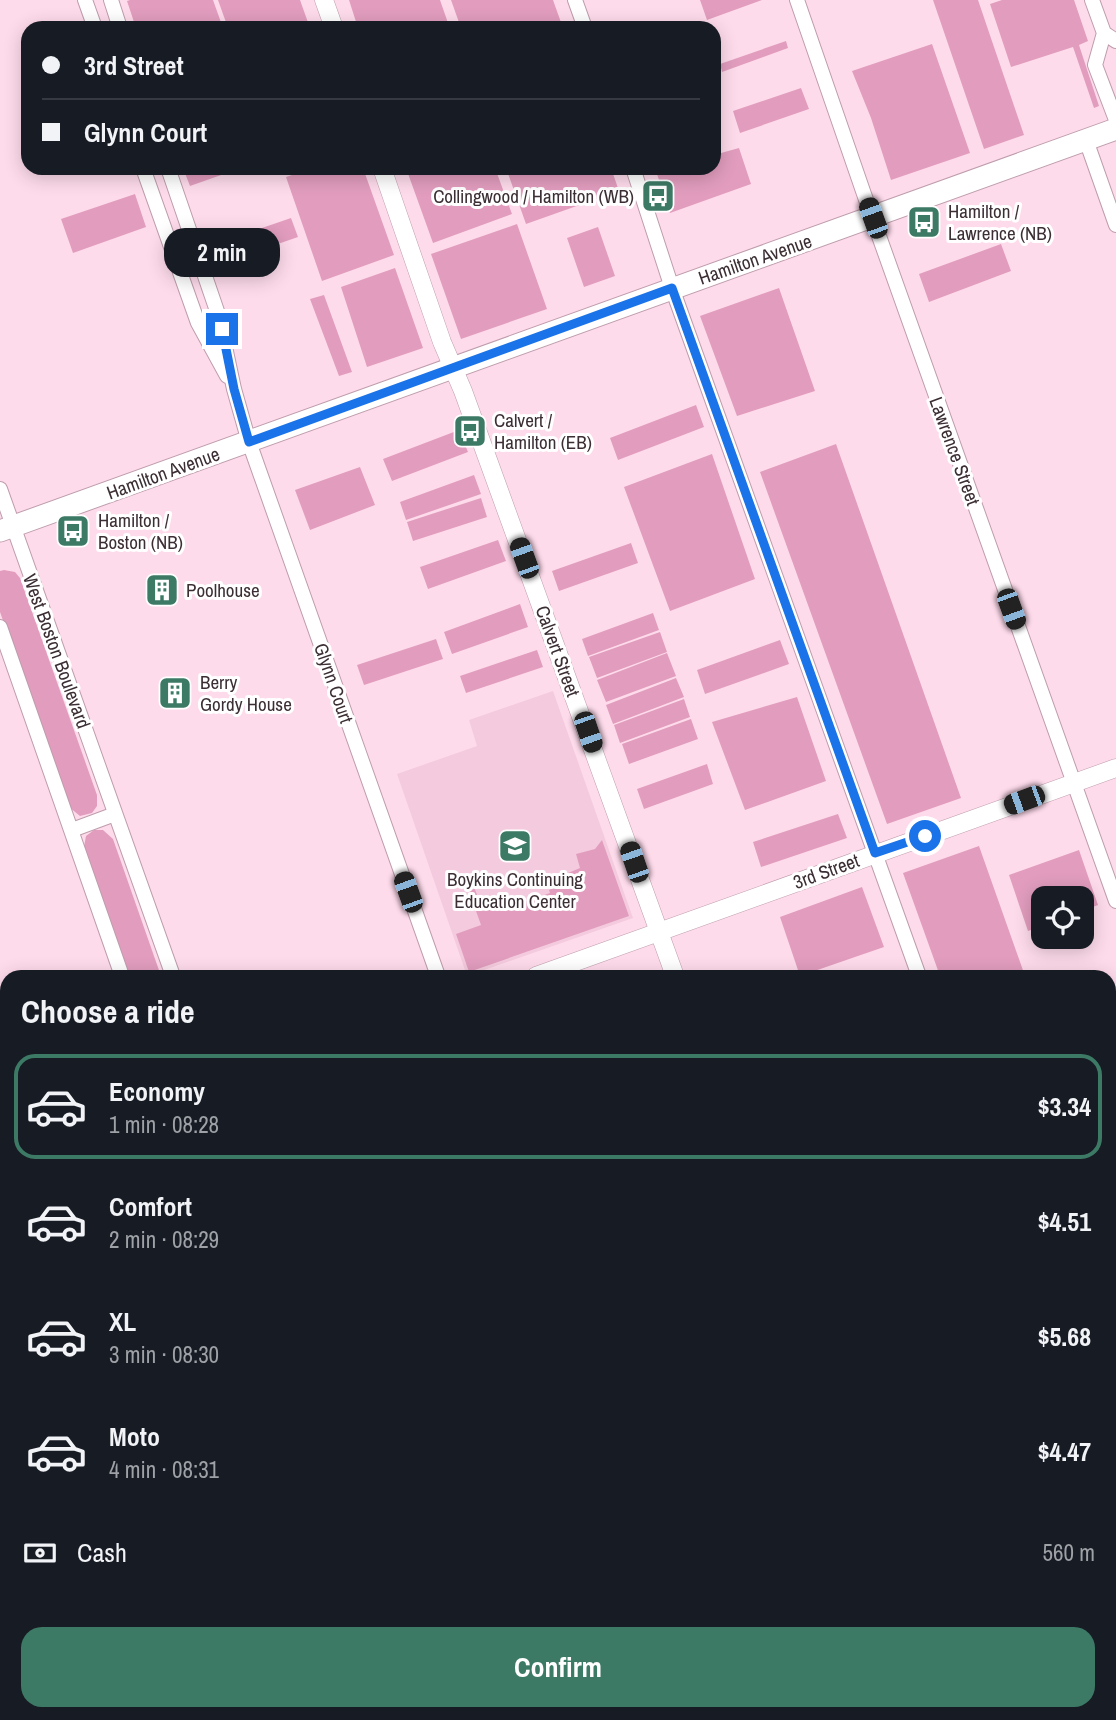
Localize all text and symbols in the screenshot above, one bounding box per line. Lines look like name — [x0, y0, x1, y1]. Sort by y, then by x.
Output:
text: 3rd Street — [84, 48, 184, 83]
text: Glynn Court — [84, 115, 207, 150]
bus stop icon: Collingwood / Hamilton (WB) — [639, 177, 677, 215]
place label: Collingwood / Hamilton (WB) — [433, 183, 634, 209]
car — [856, 195, 891, 241]
place label: Hamilton / Lawrence (NB) — [948, 198, 1052, 246]
bus stop icon: Hamilton / Lawrence (NB) — [905, 203, 943, 241]
street label: Hamilton Avenue — [695, 227, 815, 291]
callout: 2 min — [164, 228, 280, 276]
text: 2 min — [197, 237, 247, 268]
route end — [206, 313, 238, 345]
street label: Lawrence Street — [923, 393, 987, 509]
place label: Calvert / Hamilton (EB) — [494, 407, 592, 455]
bus stop icon: Calvert / Hamilton (EB) — [451, 412, 489, 450]
street label: Hamilton Avenue — [103, 441, 223, 505]
place label: Hamilton / Boston (NB) — [98, 507, 183, 555]
bus stop icon: Hamilton / Boston (NB) — [54, 512, 92, 550]
car — [507, 535, 542, 581]
street label: West Boston Boulevard — [17, 570, 97, 732]
building icon: Poolhouse — [143, 571, 181, 609]
place label: Poolhouse — [186, 577, 260, 603]
car — [994, 586, 1029, 632]
street label: Calvert Street — [529, 602, 587, 701]
street label: Glynn Court — [308, 639, 360, 727]
place label: Berry Gordy House — [200, 669, 292, 717]
building icon: Berry Gordy House — [156, 674, 194, 712]
car — [572, 709, 605, 755]
car — [1001, 783, 1048, 817]
route start — [909, 820, 941, 852]
school or university icon: Boykins Continuing Education Center — [496, 827, 534, 865]
car — [618, 839, 651, 885]
street label: 3rd Street — [789, 847, 863, 895]
place label: Boykins Continuing Education Center — [447, 866, 583, 914]
car — [391, 869, 426, 915]
map controls — [1031, 886, 1094, 949]
button: locate — [1031, 886, 1094, 949]
text: Choose a ride — [21, 990, 195, 1033]
text: Economy — [109, 1074, 205, 1109]
icon: car — [25, 1075, 88, 1138]
text: $3.34 — [1038, 1089, 1091, 1124]
text: 1 min · 08:28 — [109, 1109, 219, 1140]
text: Comfort — [109, 1189, 192, 1224]
icon: car — [25, 1190, 88, 1253]
text: $4.51 — [1038, 1204, 1091, 1239]
text: 2 min · 08:29 — [109, 1224, 219, 1255]
text: XL — [109, 1304, 136, 1339]
icon: car — [25, 1305, 88, 1368]
text: $5.68 — [1038, 1319, 1091, 1354]
text: 3 min · 08:30 — [109, 1339, 219, 1370]
text: Moto — [109, 1419, 160, 1454]
icon: car — [25, 1420, 88, 1483]
text: $4.47 — [1038, 1434, 1091, 1469]
text: 4 min · 08:31 — [109, 1454, 219, 1485]
icon: cash — [21, 1534, 59, 1572]
text: Cash — [77, 1535, 127, 1570]
text: 560 m — [1043, 1537, 1095, 1568]
button: Confirm — [21, 1627, 1095, 1707]

